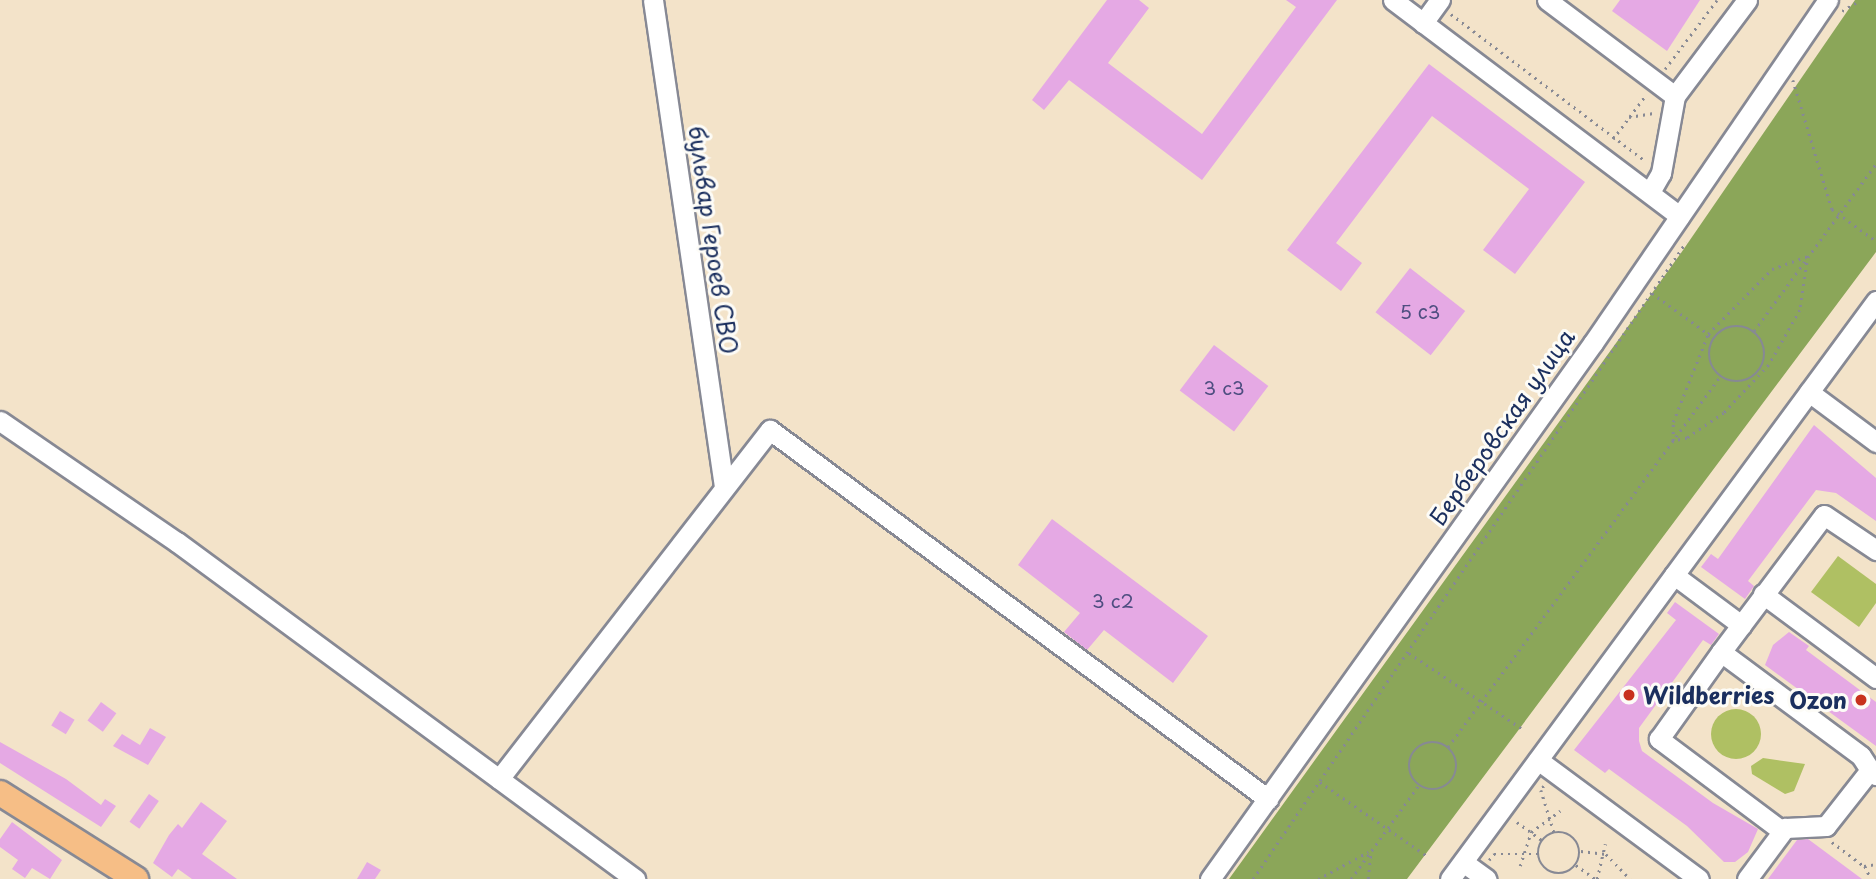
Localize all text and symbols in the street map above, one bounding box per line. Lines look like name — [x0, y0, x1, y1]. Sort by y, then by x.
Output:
street label: бульвар Героев СВО — [683, 123, 743, 357]
house number: 5 с3 — [1400, 301, 1440, 323]
street label: Берберовская улица — [1423, 323, 1581, 531]
house number: 3 с3 — [1203, 377, 1245, 399]
house number: 3 с2 — [1092, 590, 1134, 612]
place label: Wildberries — [1643, 681, 1774, 709]
place label: Ozon — [1789, 686, 1847, 714]
marker: Wildberries — [1621, 687, 1637, 703]
marker: Ozon — [1853, 692, 1869, 708]

